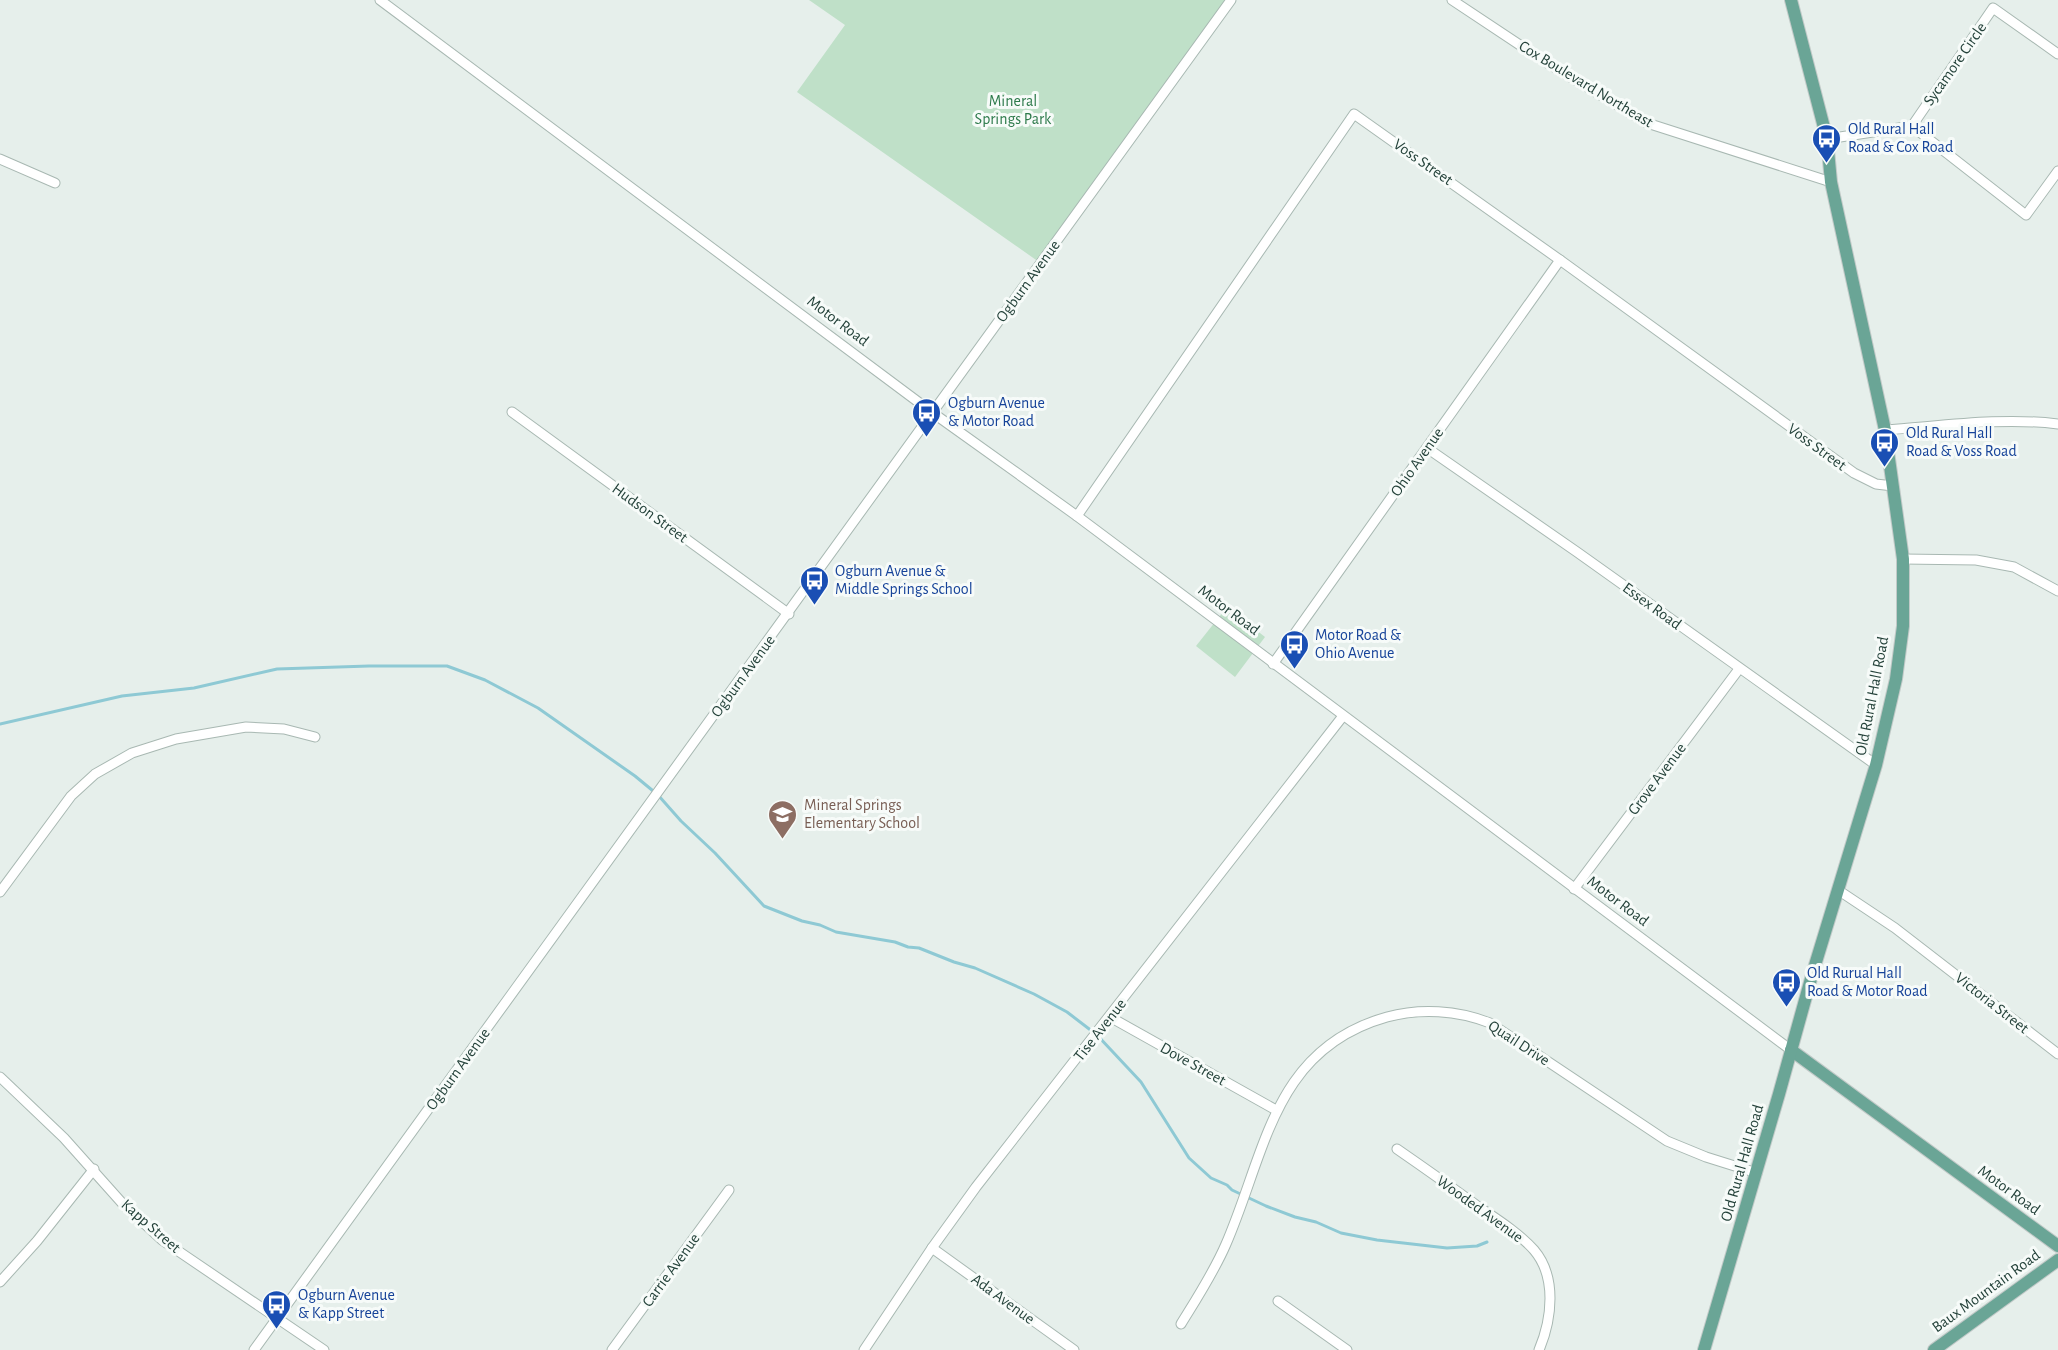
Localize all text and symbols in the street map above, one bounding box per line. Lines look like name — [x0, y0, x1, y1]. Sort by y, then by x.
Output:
street label: Sycamore Circle — [1920, 19, 1990, 109]
street label: Cox Boulevard Northeast — [1516, 38, 1656, 130]
park label: Mineral Springs Park — [975, 93, 1052, 127]
place label: Old Rural Hall Road & Cox Road — [1848, 121, 1953, 155]
bus stop icon: Old Rural Hall Road & Cox Road — [1811, 122, 1843, 164]
street label: Voss Street — [1390, 136, 1456, 188]
street label: Ogburn Avenue — [993, 237, 1063, 325]
street label: Motor Road — [804, 293, 872, 349]
place label: Ogburn Avenue & Motor Road — [948, 395, 1045, 429]
bus stop icon: Ogburn Avenue & Motor Road — [911, 396, 943, 438]
street label: Voss Street — [1785, 420, 1849, 474]
street label: Ohio Avenue — [1388, 425, 1446, 499]
place label: Old Rural Hall Road & Voss Road — [1906, 425, 2017, 459]
bus stop icon: Old Rural Hall Road & Voss Road — [1869, 426, 1901, 468]
street label: Hudson Street — [609, 480, 691, 546]
place label: Ogburn Avenue & Middle Springs School — [835, 563, 973, 597]
bus stop icon: Ogburn Avenue & Middle Springs School — [798, 564, 830, 606]
street label: Essex Road — [1620, 579, 1684, 633]
street label: Motor Road — [1195, 582, 1263, 638]
place label: Motor Road & Ohio Avenue — [1315, 627, 1401, 661]
bus stop icon: Motor Road & Ohio Avenue — [1278, 628, 1310, 670]
street label: Ogburn Avenue — [708, 632, 778, 720]
street label: Old Rural Hall Road — [1853, 635, 1891, 757]
street label: Grove Avenue — [1625, 740, 1689, 818]
place label: Mineral Springs Elementary School — [804, 797, 920, 832]
school or university icon: Mineral Springs Elementary School — [767, 798, 799, 840]
street label: Motor Road — [1584, 873, 1652, 929]
place label: Old Rurual Hall Road & Motor Road — [1807, 965, 1928, 999]
bus stop icon: Old Rurual Hall Road & Motor Road — [1770, 966, 1802, 1008]
street label: Victoria Street — [1952, 969, 2032, 1037]
street label: Tise Avenue — [1071, 996, 1129, 1064]
street label: Quail Drive — [1485, 1017, 1553, 1069]
street label: Ogburn Avenue — [423, 1025, 493, 1113]
street label: Dove Street — [1158, 1040, 1228, 1088]
street label: Old Rural Hall Road — [1718, 1103, 1766, 1223]
street label: Motor Road — [1975, 1162, 2043, 1218]
street label: Wooded Avenue — [1434, 1172, 1526, 1246]
street label: Kapp Street — [118, 1196, 184, 1256]
street label: Carrie Avenue — [639, 1230, 703, 1310]
street label: Baux Mountain Road — [1929, 1247, 2043, 1335]
street label: Ada Avenue — [968, 1271, 1038, 1327]
place label: Ogburn Avenue & Kapp Street — [298, 1287, 395, 1321]
bus stop icon: Ogburn Avenue & Kapp Street — [261, 1288, 293, 1330]

